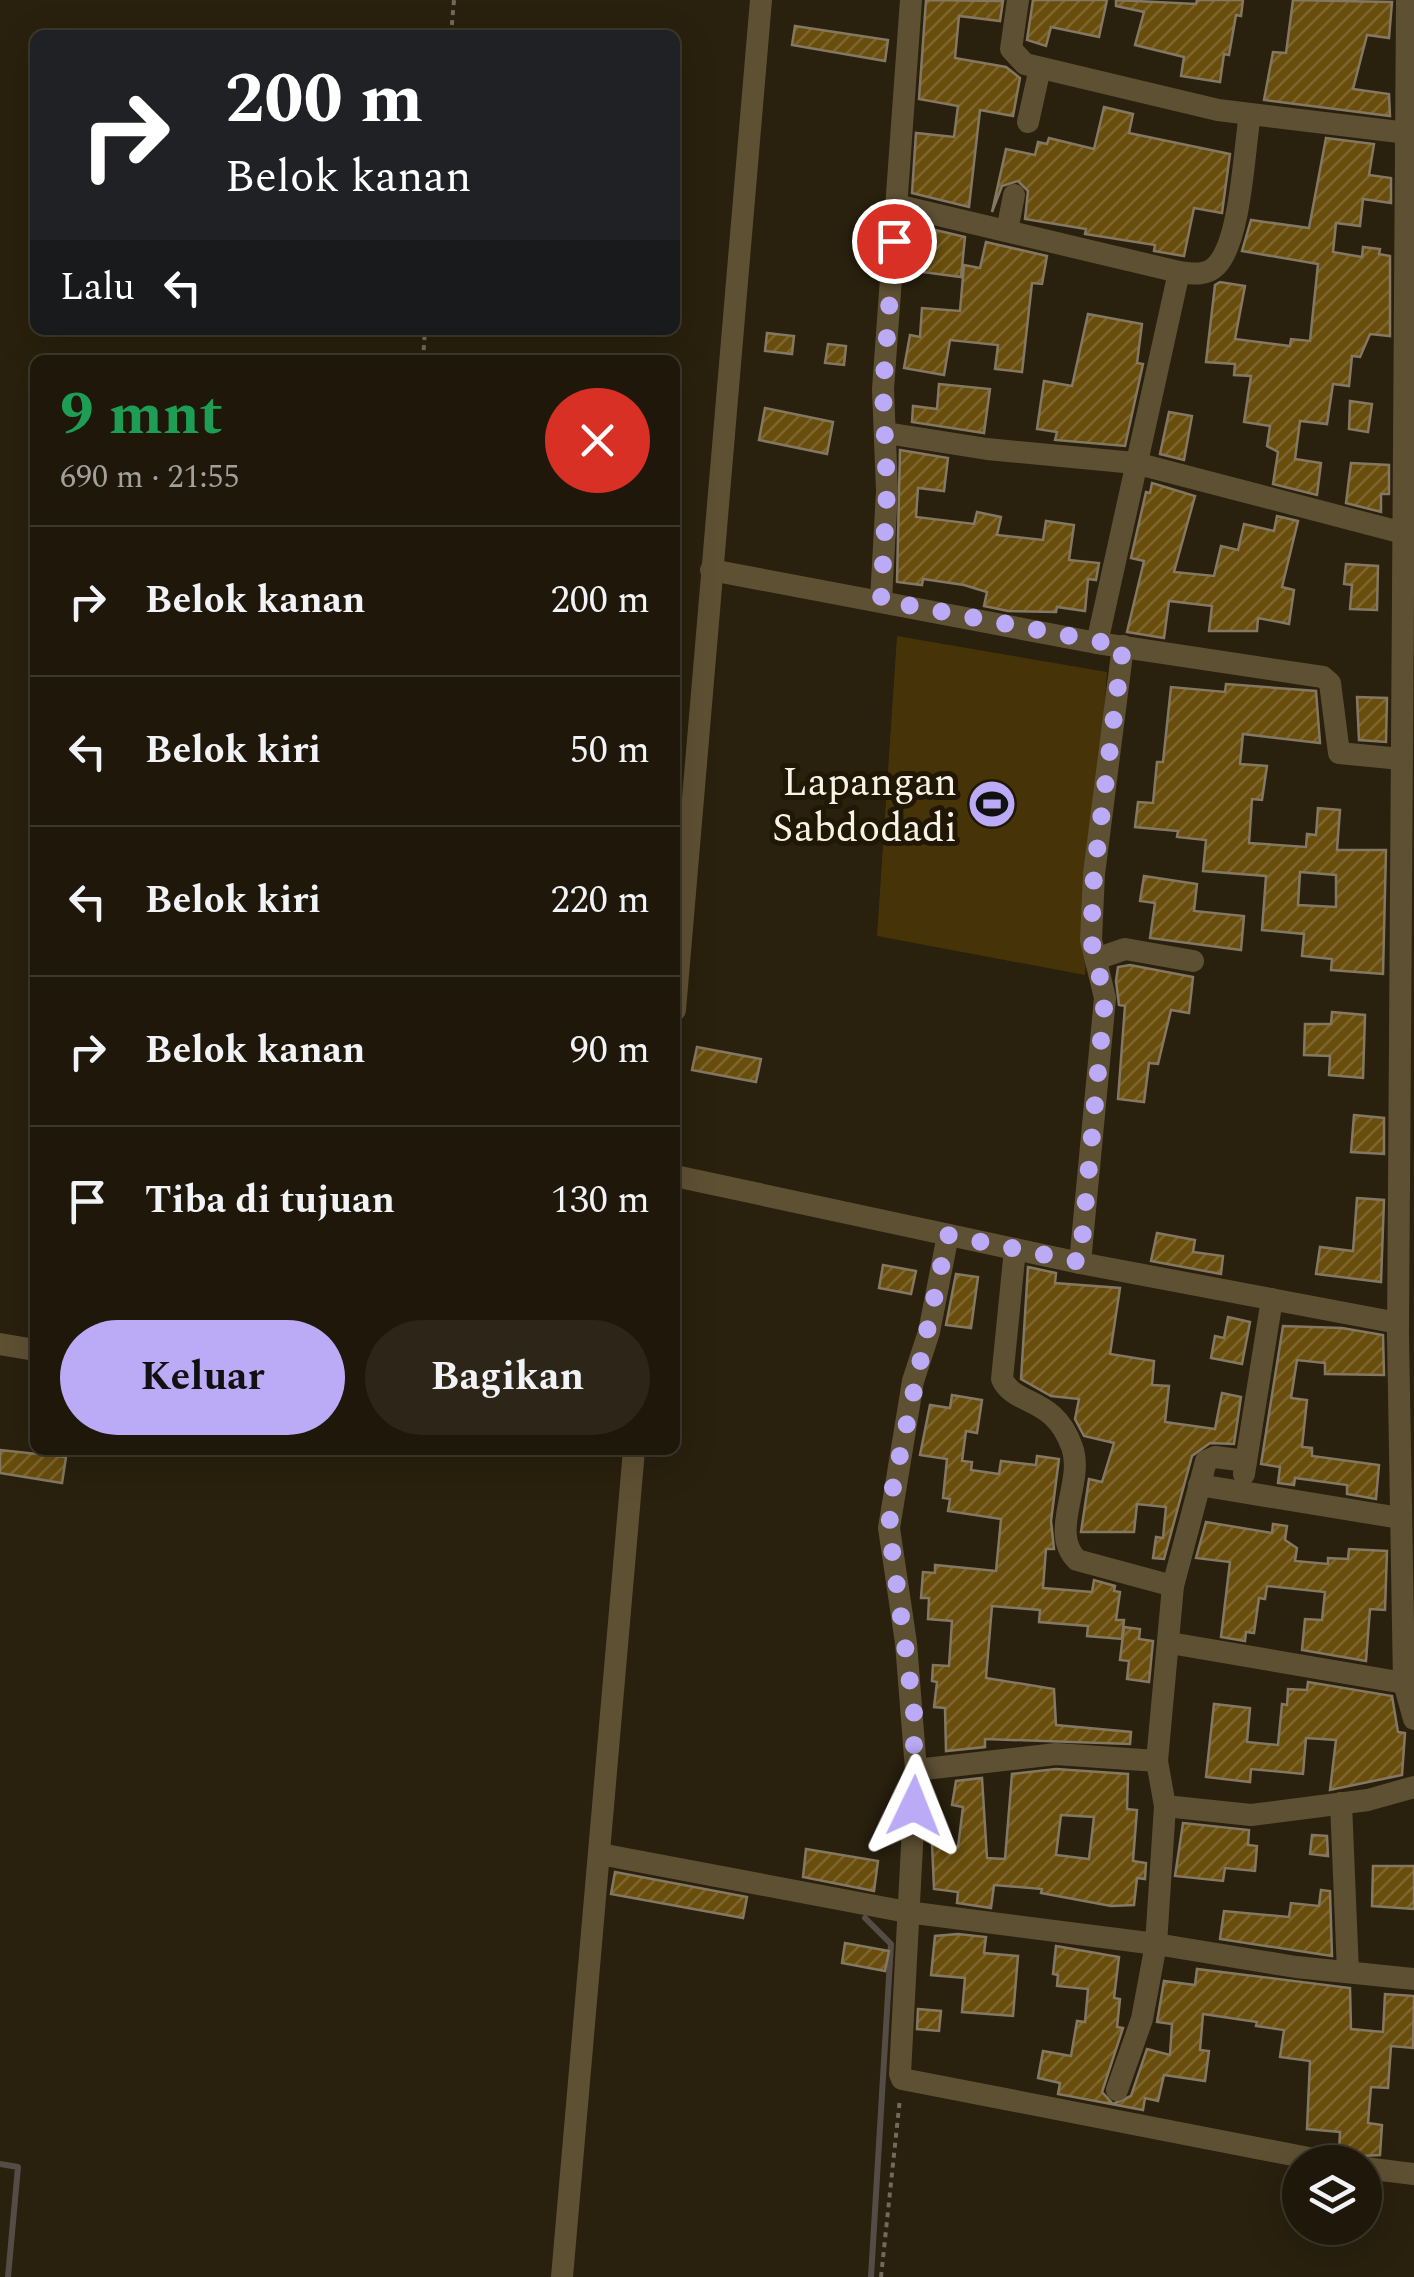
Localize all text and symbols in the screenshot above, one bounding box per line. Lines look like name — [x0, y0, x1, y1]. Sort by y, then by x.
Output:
text: 200 m — [225, 47, 423, 153]
icon: right — [60, 70, 190, 200]
text: Belok kanan — [225, 143, 471, 212]
pin — [852, 199, 937, 284]
icon: arrive — [867, 214, 922, 269]
text: Lalu — [60, 259, 135, 317]
icon: left — [155, 260, 210, 315]
text: 9 mnt — [60, 369, 223, 461]
button: close — [545, 388, 650, 493]
text: 690 m · 21:55 — [60, 453, 240, 502]
text: Belok kanan — [145, 572, 366, 630]
text: 200 m — [551, 572, 650, 630]
icon: right — [60, 574, 115, 629]
text: Belok kiri — [145, 722, 321, 780]
text: 50 m — [570, 722, 650, 780]
icon: left — [60, 724, 115, 779]
place label: Lapangan Sabdodadi — [772, 753, 957, 860]
sports icon: Lapangan Sabdodadi — [966, 778, 1018, 830]
text: Belok kiri — [145, 872, 321, 930]
text: 220 m — [551, 872, 650, 930]
icon: left — [60, 874, 115, 929]
text: Belok kanan — [145, 1022, 366, 1080]
text: 90 m — [570, 1022, 650, 1080]
icon: right — [60, 1024, 115, 1079]
text: Tiba di tujuan — [145, 1172, 395, 1230]
text: 130 m — [551, 1172, 650, 1230]
icon: arrive — [60, 1174, 115, 1229]
button: Keluar — [60, 1320, 345, 1435]
button: Bagikan — [365, 1320, 650, 1435]
position arrow — [862, 1754, 966, 1858]
map controls — [1282, 2145, 1382, 2245]
button: layers — [1282, 2145, 1382, 2245]

